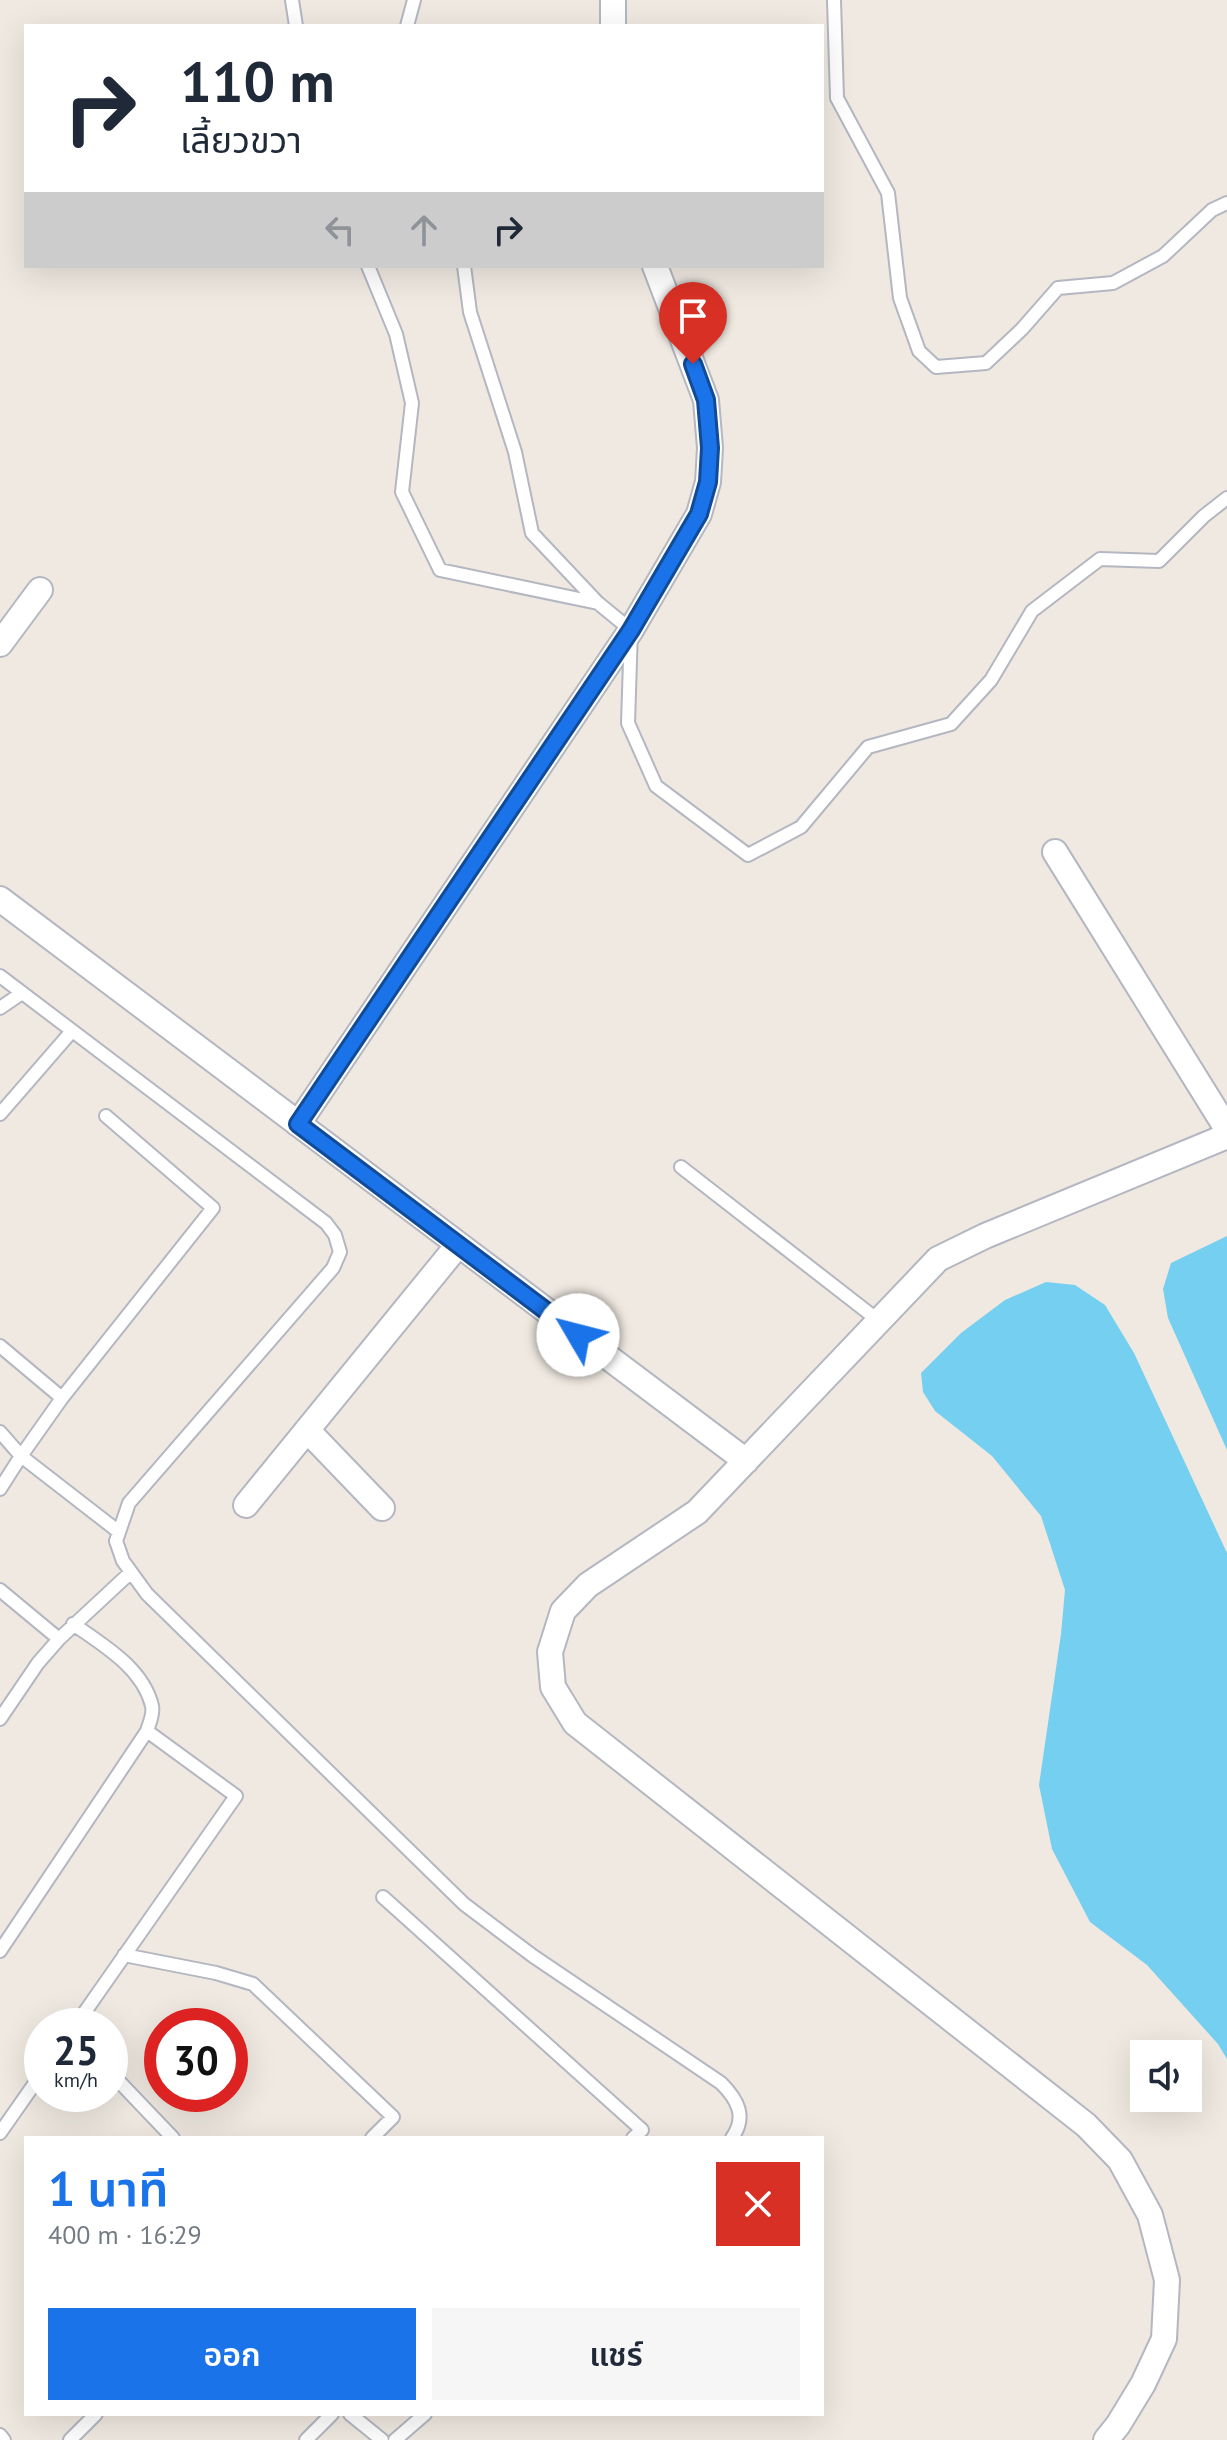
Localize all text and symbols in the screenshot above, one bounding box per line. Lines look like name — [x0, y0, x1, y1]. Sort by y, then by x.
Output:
text: 110 m — [180, 45, 335, 117]
icon: right — [48, 56, 152, 160]
text: เลี้ยวขวา — [180, 116, 302, 163]
icon: left — [318, 208, 362, 252]
icon: ahead — [402, 208, 446, 252]
icon: right — [486, 208, 530, 252]
pin — [659, 282, 727, 364]
icon: arrive — [671, 294, 715, 338]
position arrow — [536, 1293, 620, 1377]
speed limit sign: 30 — [144, 2008, 248, 2112]
text: 25 — [53, 2024, 99, 2076]
map controls — [1130, 2040, 1202, 2112]
button: sound — [1130, 2040, 1202, 2112]
text: km/h — [54, 2067, 98, 2093]
text: 1 นาที — [48, 2157, 168, 2219]
button: close — [716, 2162, 800, 2246]
text: 400 m · 16:29 — [48, 2218, 202, 2251]
button: ออก — [48, 2308, 416, 2400]
button: แชร์ — [432, 2308, 800, 2400]

